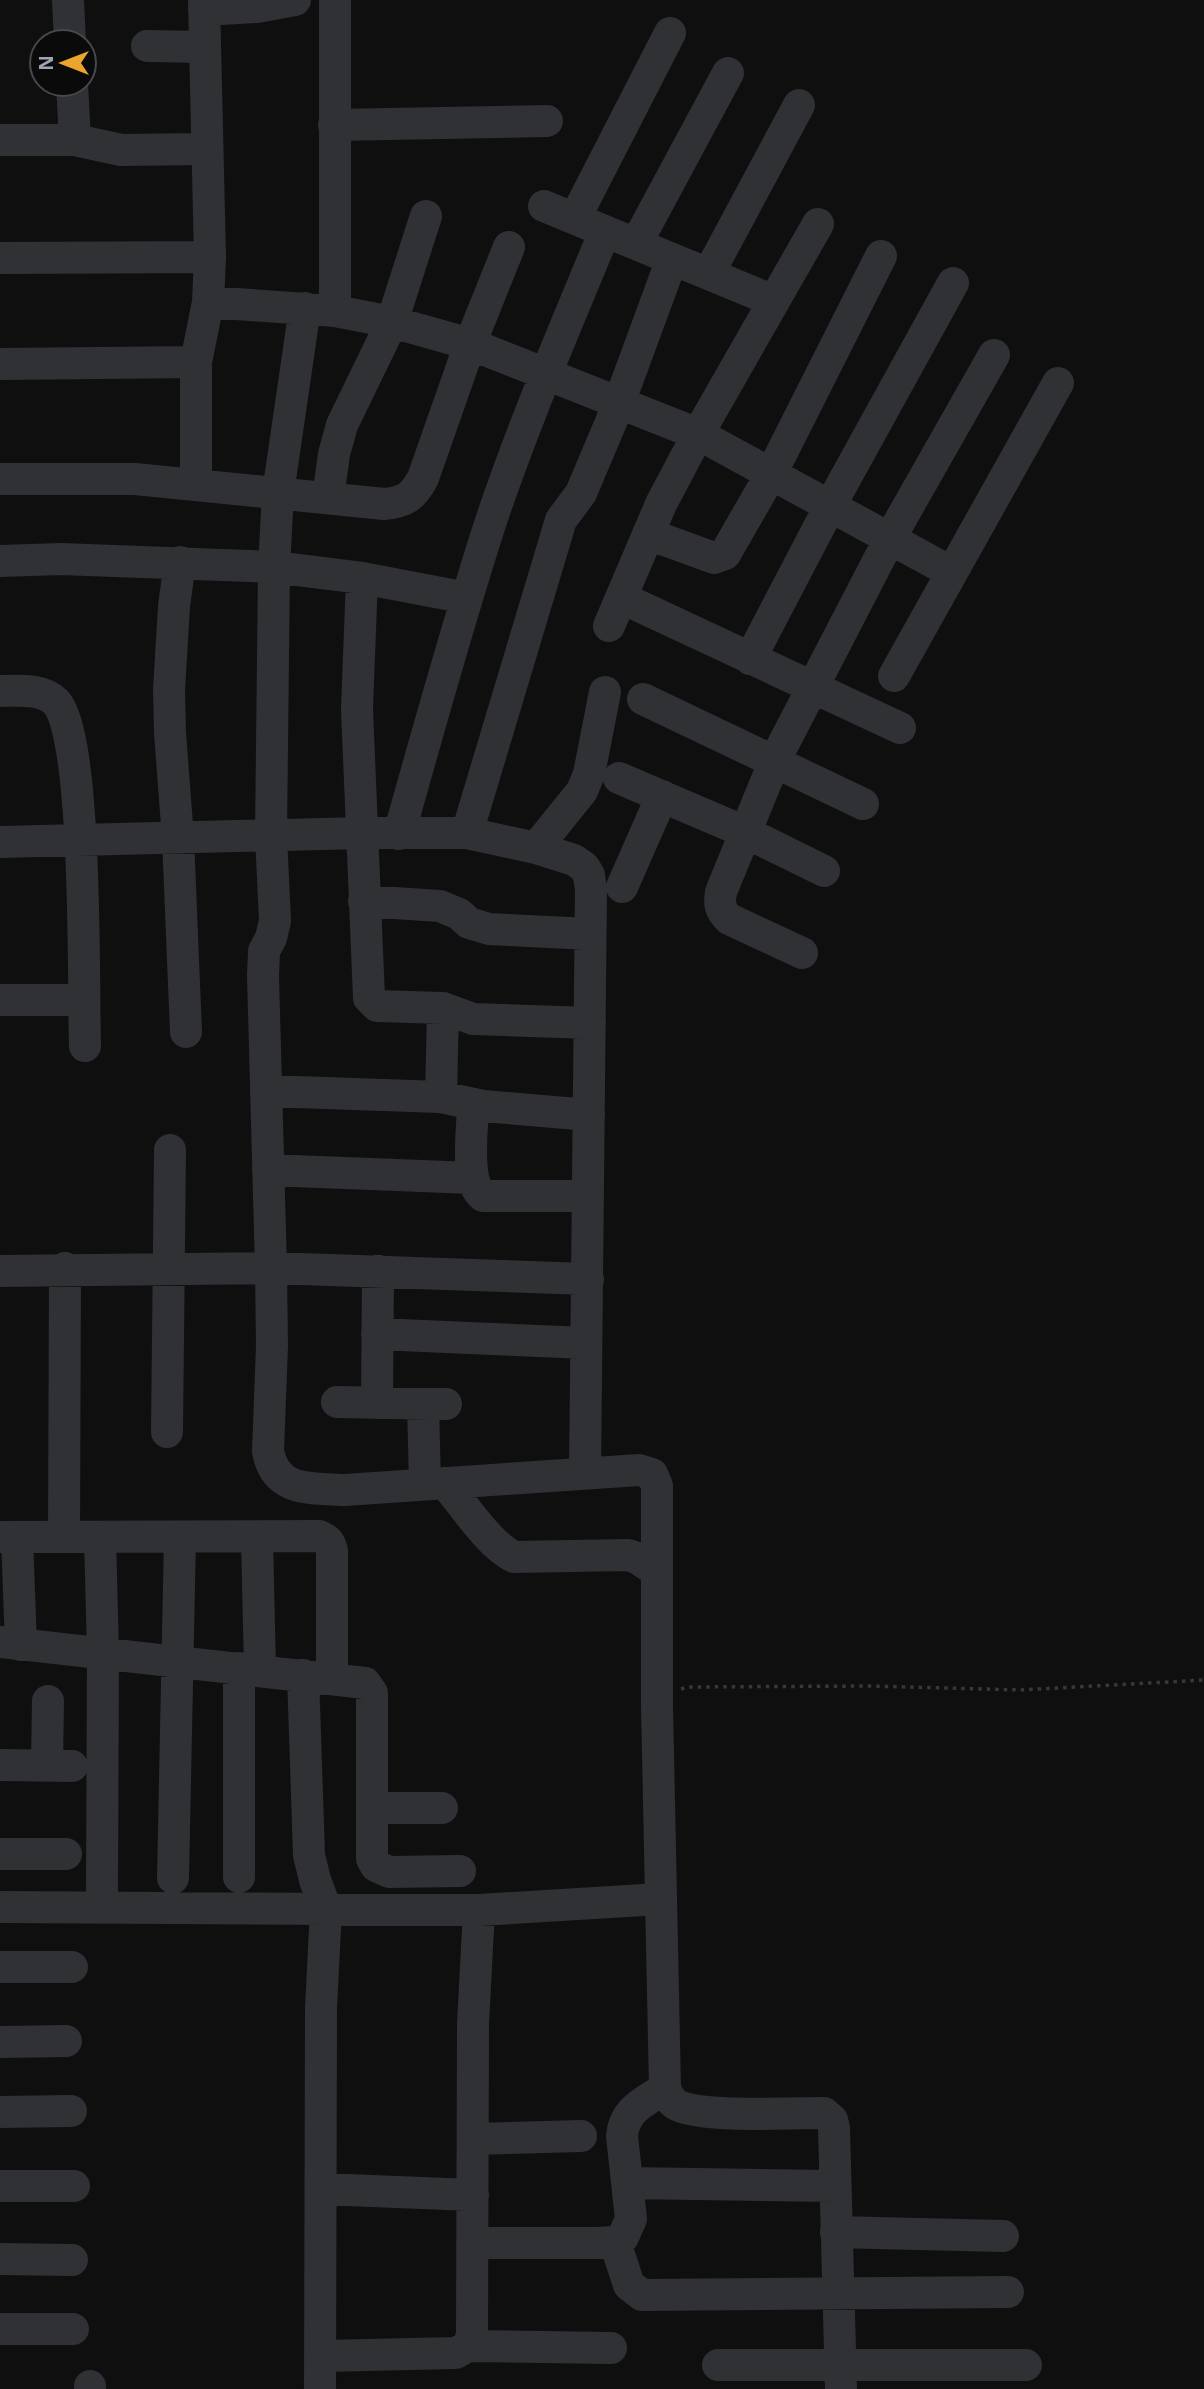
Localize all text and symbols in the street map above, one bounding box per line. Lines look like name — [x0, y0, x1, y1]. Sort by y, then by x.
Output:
north arrow — [28, 28, 98, 98]
text: N — [33, 55, 59, 71]

